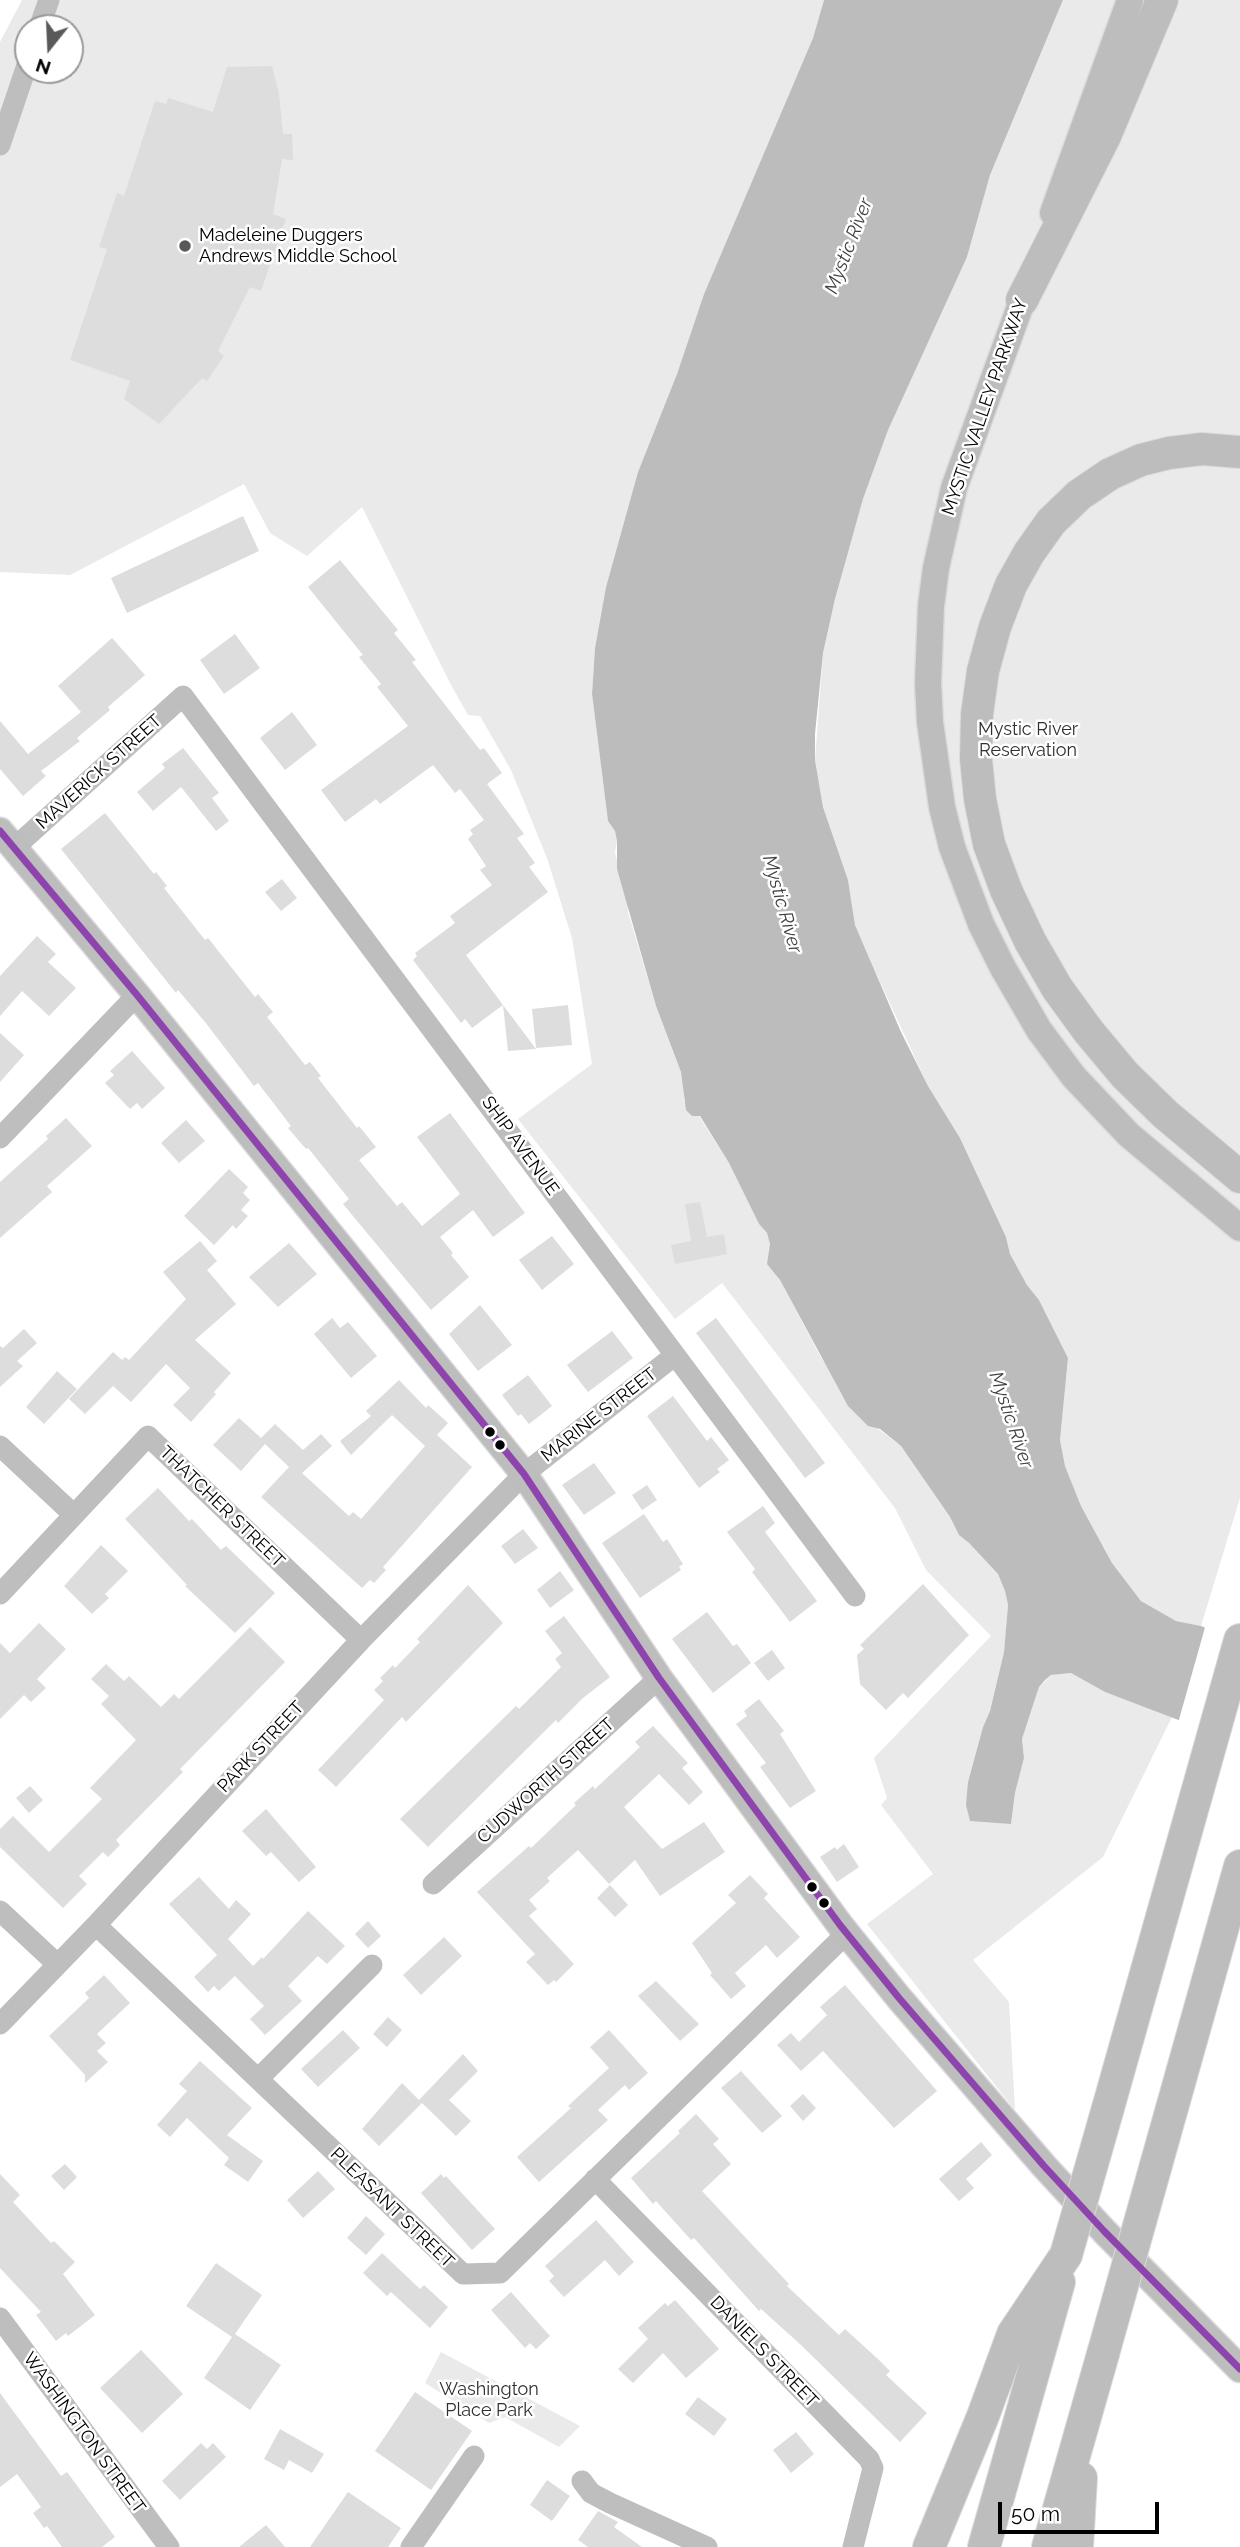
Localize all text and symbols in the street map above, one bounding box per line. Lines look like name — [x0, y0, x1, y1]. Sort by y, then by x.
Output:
north arrow — [14, 14, 84, 84]
text: N — [33, 54, 53, 80]
water label: Mystic River — [820, 195, 878, 297]
place label: Madeleine Duggers Andrews Middle School — [199, 225, 397, 268]
marker: Madeleine Duggers Andrews Middle School — [177, 238, 193, 254]
street label: MYSTIC VALLEY PARKWAY — [938, 296, 1032, 518]
street label: MAVERICK STREET — [32, 710, 166, 834]
park label: Mystic River Reservation — [978, 719, 1078, 762]
water label: Mystic River — [757, 853, 807, 955]
street label: SHIP AVENUE — [477, 1092, 563, 1200]
street label: MARINE STREET — [537, 1363, 661, 1467]
water label: Mystic River — [984, 1369, 1038, 1471]
unlabelled marker — [483, 1425, 497, 1439]
unlabelled marker — [493, 1438, 507, 1452]
street label: THATCHER STREET — [155, 1442, 289, 1572]
street label: PARK STREET — [213, 1697, 309, 1797]
street label: CUDWORTH STREET — [473, 1714, 619, 1848]
unlabelled marker — [805, 1880, 819, 1894]
unlabelled marker — [817, 1896, 831, 1910]
street label: PLEASANT STREET — [326, 2143, 458, 2273]
street label: DANIELS STREET — [705, 2292, 823, 2412]
street label: WASHINGTON STREET — [18, 2348, 150, 2518]
park label: Washington Place Park — [439, 2379, 539, 2422]
scale bar — [1002, 2488, 1163, 2532]
text: 50 m — [1011, 2501, 1060, 2526]

